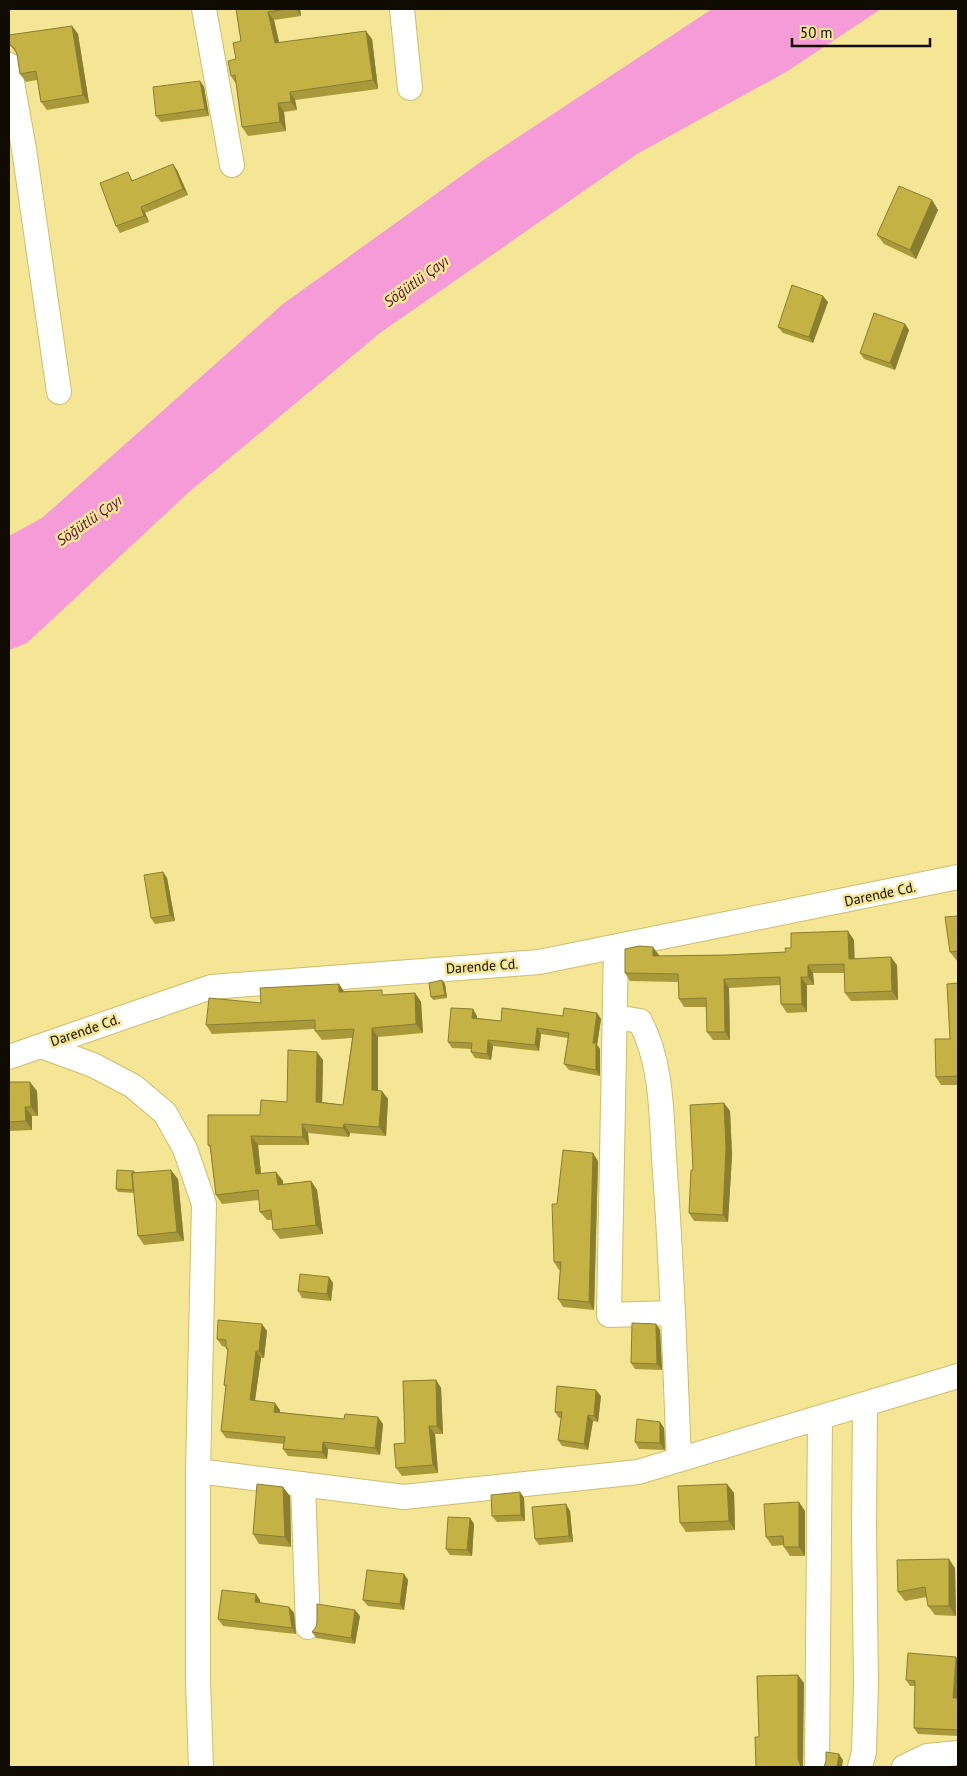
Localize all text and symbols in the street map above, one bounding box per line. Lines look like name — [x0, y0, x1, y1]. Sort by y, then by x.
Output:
scale bar — [792, 15, 930, 47]
text: 50 m — [800, 23, 833, 42]
water label: Söğütlü Çayı — [380, 251, 452, 311]
water label: Söğütlü Çayı — [52, 490, 126, 550]
street label: Darende Cd. — [843, 878, 917, 910]
street label: Darende Cd. — [445, 954, 519, 978]
street label: Darende Cd. — [48, 1010, 122, 1050]

